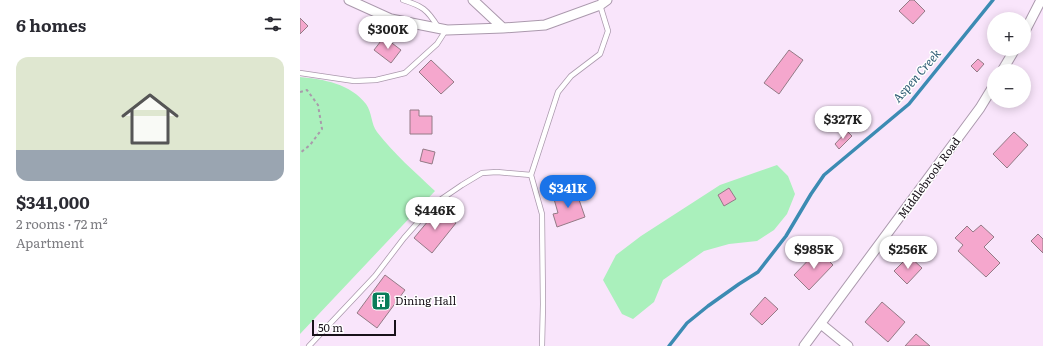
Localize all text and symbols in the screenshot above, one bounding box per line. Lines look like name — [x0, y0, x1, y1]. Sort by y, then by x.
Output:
text: 6 homes — [16, 12, 86, 37]
map controls — [987, 12, 1031, 108]
button: + — [987, 12, 1031, 56]
icon: filters — [262, 13, 284, 35]
pin: $300K — [360, 16, 416, 50]
text: $300K — [367, 19, 409, 38]
water label: Aspen Creek — [888, 44, 945, 106]
button: − — [987, 64, 1031, 108]
icon: home — [114, 83, 186, 155]
pin: $327K — [815, 106, 871, 140]
text: $327K — [824, 109, 862, 128]
street label: Middlebrook Road — [893, 133, 963, 221]
pin: $341K — [540, 175, 596, 209]
text: $341K — [549, 178, 587, 197]
text: $341,000 — [16, 189, 90, 214]
pin: $446K — [407, 197, 463, 231]
text: $446K — [414, 200, 456, 219]
text: 2 rooms · 72 m² — [16, 214, 108, 233]
text: Apartment — [16, 233, 84, 252]
pin: $985K — [786, 236, 842, 270]
pin: $256K — [880, 236, 936, 270]
text: $985K — [794, 239, 834, 258]
text: $256K — [888, 239, 928, 258]
building icon: Dining Hall — [370, 290, 392, 312]
place label: Dining Hall — [395, 292, 456, 308]
scale bar — [312, 318, 396, 337]
text: 50 m — [318, 319, 343, 335]

